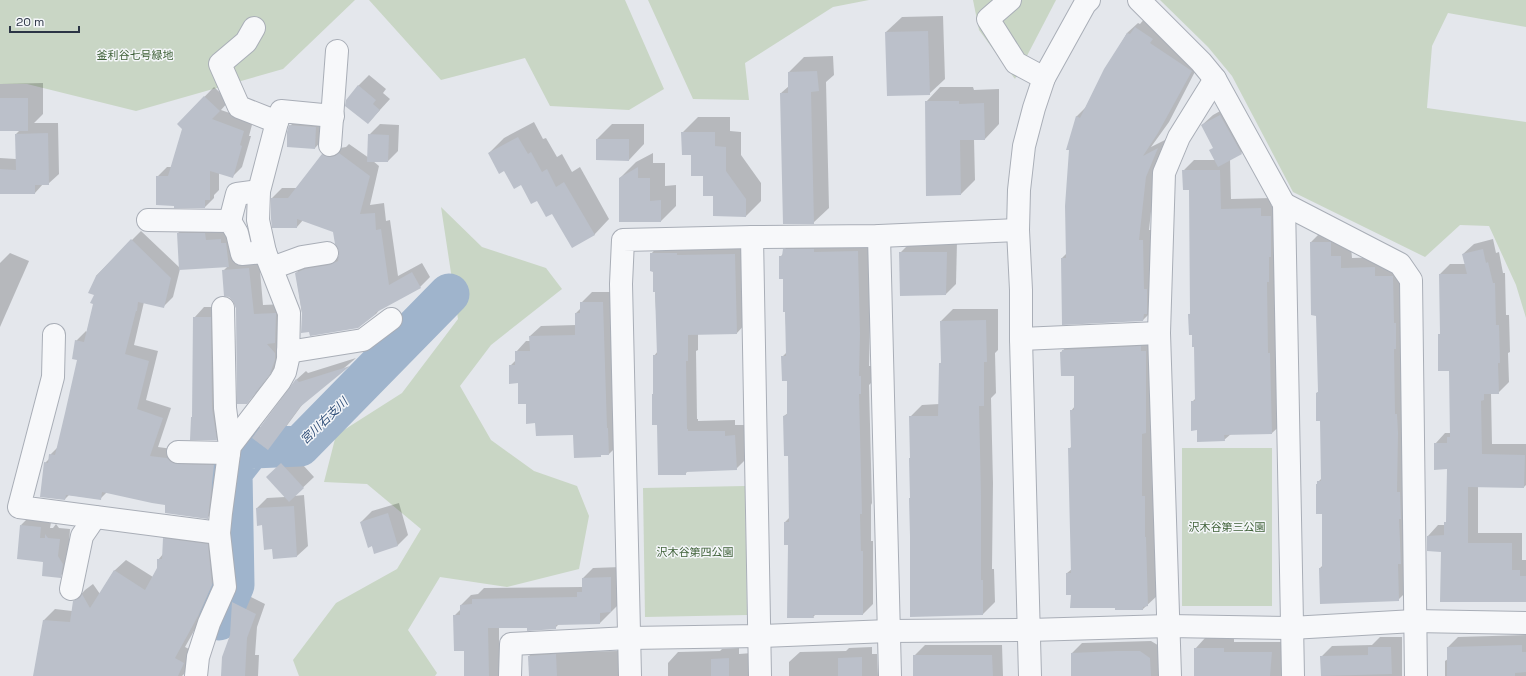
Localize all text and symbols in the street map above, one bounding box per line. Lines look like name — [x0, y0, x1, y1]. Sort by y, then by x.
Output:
scale bar — [10, 8, 79, 34]
text: 20 m — [16, 14, 44, 30]
park label: 釜利谷七号緑地 — [97, 48, 174, 62]
water label: 宮川右支川 — [297, 393, 353, 448]
park label: 沢木谷第三公園 — [1189, 520, 1266, 534]
park label: 沢木谷第四公園 — [657, 545, 734, 559]

